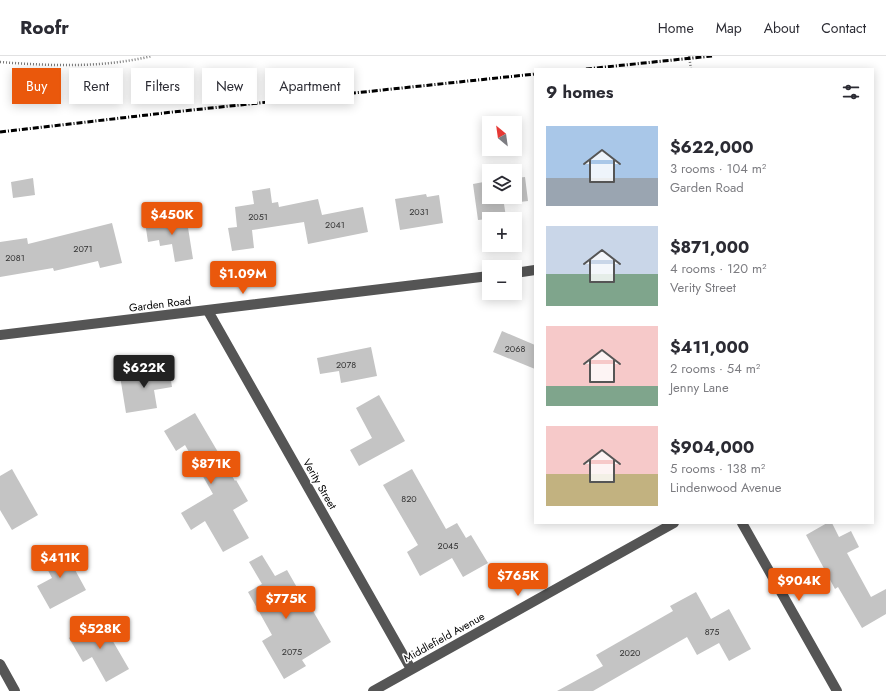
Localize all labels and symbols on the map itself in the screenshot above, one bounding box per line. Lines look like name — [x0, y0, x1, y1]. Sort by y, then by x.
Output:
north arrow — [482, 116, 522, 156]
pin: $450K — [144, 202, 200, 236]
house number: 2031 — [409, 205, 429, 218]
house number: 2051 — [248, 210, 268, 223]
house number: 2041 — [325, 218, 345, 231]
house number: 2071 — [73, 242, 93, 255]
house number: 2081 — [5, 251, 25, 264]
pin: $1.09M — [210, 261, 276, 295]
street label: Garden Road — [128, 292, 192, 316]
house number: 2068 — [505, 342, 525, 355]
pin: $622K — [116, 355, 172, 389]
house number: 2078 — [336, 358, 356, 371]
pin: $871K — [183, 451, 239, 485]
street label: Verity Street — [299, 456, 341, 512]
house number: 820 — [401, 492, 417, 505]
house number: 2045 — [438, 539, 458, 552]
pin: $411K — [32, 545, 88, 579]
pin: $765K — [490, 563, 546, 597]
pin: $904K — [771, 568, 827, 602]
pin: $775K — [258, 586, 314, 620]
street label: Middlefield Avenue — [401, 608, 488, 666]
pin: $528K — [72, 616, 128, 650]
house number: 875 — [705, 625, 719, 638]
house number: 2075 — [282, 645, 302, 658]
house number: 2020 — [619, 646, 641, 659]

